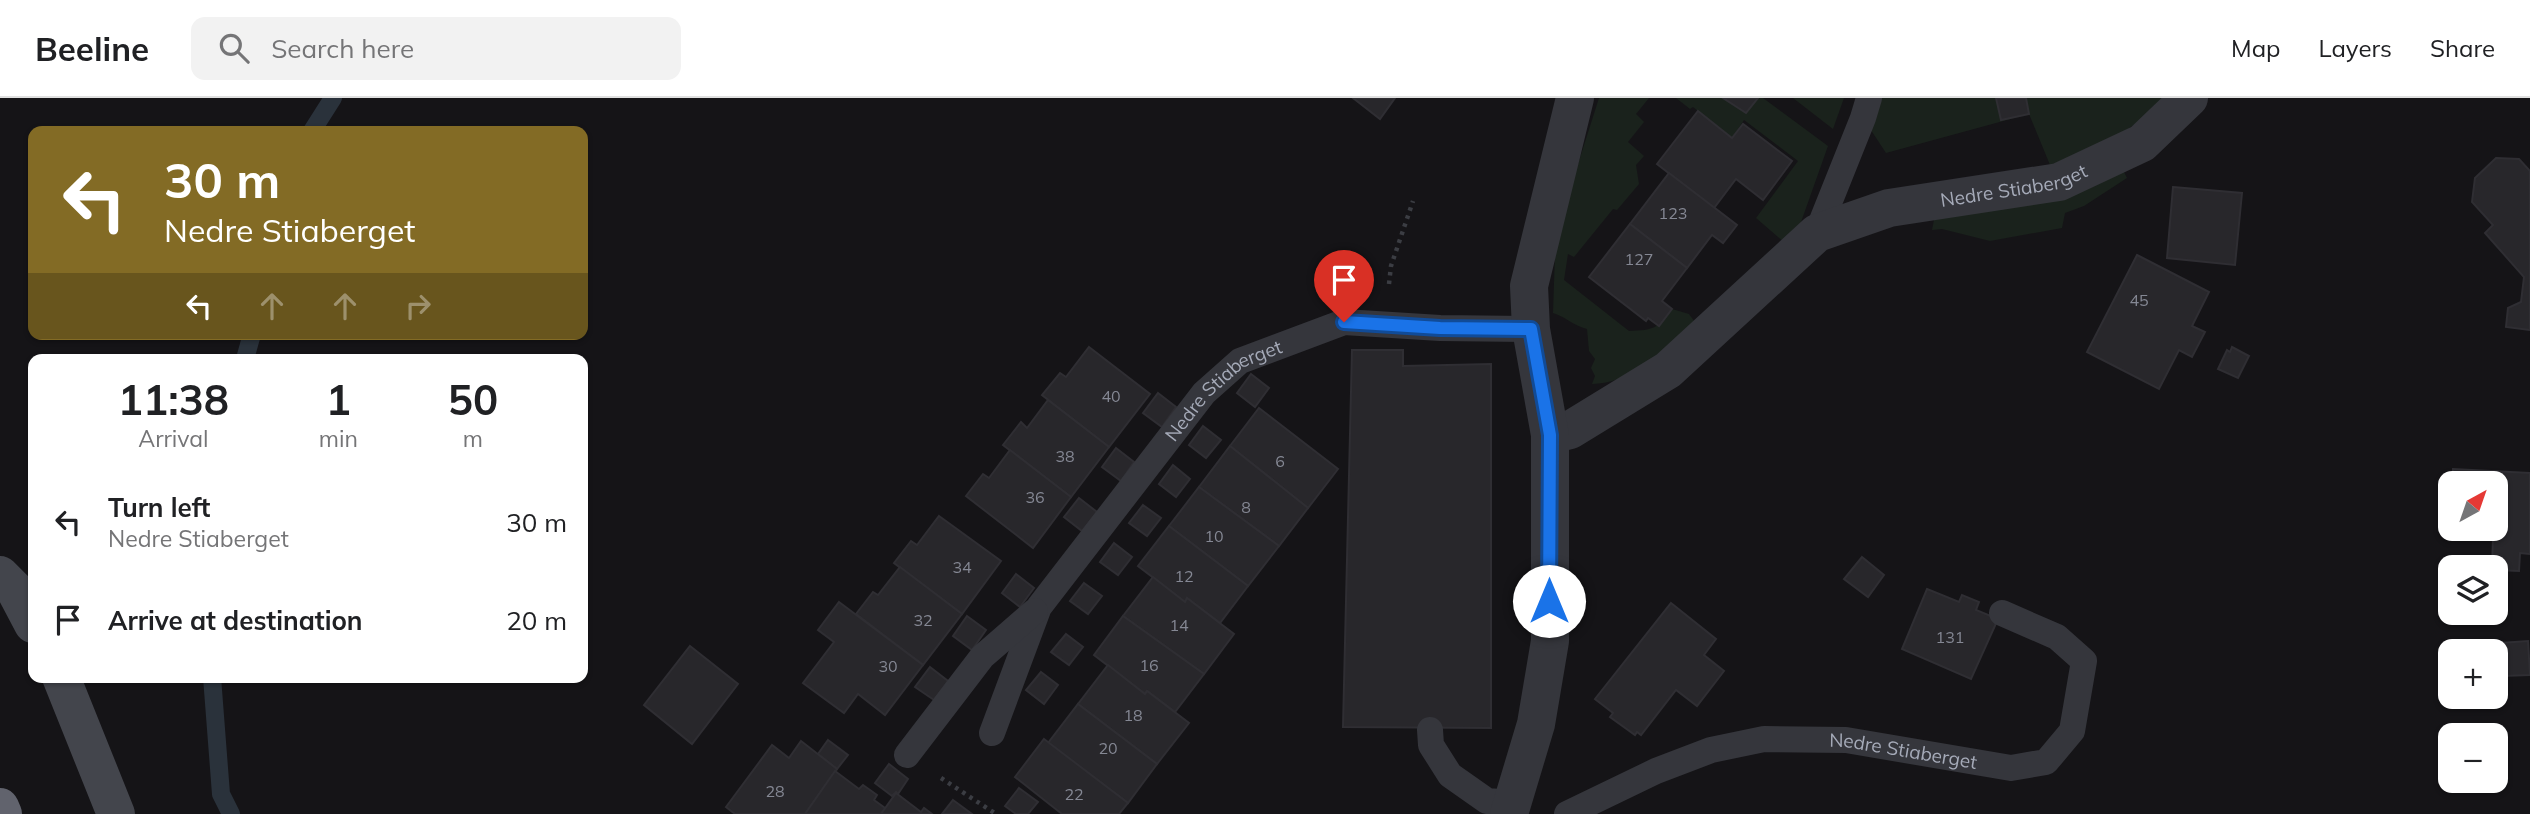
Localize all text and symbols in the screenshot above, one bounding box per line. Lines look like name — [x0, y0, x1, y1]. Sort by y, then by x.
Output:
search box — [191, 17, 681, 80]
text: Beeline — [35, 28, 149, 69]
icon: search — [215, 29, 253, 67]
text: Search here — [271, 32, 414, 65]
text: Map — [2231, 33, 2280, 63]
text: Layers — [2318, 33, 2392, 63]
text: Share — [2430, 33, 2495, 63]
text: 30 m — [164, 149, 280, 210]
icon: left — [49, 154, 140, 245]
street label: Nedre Stiaberget — [1939, 158, 2091, 212]
house number: 123 — [1659, 203, 1687, 223]
text: Nedre Stiaberget — [164, 210, 416, 250]
house number: 127 — [1625, 249, 1653, 269]
pin — [1314, 250, 1374, 322]
icon: arrive — [1325, 261, 1363, 299]
icon: left — [180, 287, 218, 325]
icon: ahead — [253, 287, 291, 325]
icon: ahead — [326, 287, 364, 325]
icon: right — [399, 287, 437, 325]
house number: 45 — [2129, 290, 2149, 310]
street label: Nedre Stiaberget — [1159, 334, 1286, 446]
text: 11:38 — [118, 373, 229, 426]
text: 1 — [326, 373, 351, 426]
text: 50 — [448, 373, 498, 426]
house number: 40 — [1101, 386, 1121, 406]
text: Arrival — [138, 424, 209, 453]
text: min — [319, 424, 358, 453]
text: m — [463, 424, 483, 453]
house number: 38 — [1055, 446, 1075, 466]
house number: 6 — [1275, 451, 1285, 471]
north arrow — [2438, 471, 2508, 541]
map controls — [2438, 471, 2508, 793]
house number: 36 — [1025, 487, 1045, 507]
text: Turn left — [108, 491, 210, 524]
house number: 8 — [1241, 497, 1251, 517]
icon: left — [49, 503, 87, 541]
text: 30 m — [506, 506, 567, 539]
text: Nedre Stiaberget — [108, 524, 289, 553]
house number: 10 — [1204, 526, 1224, 546]
button: layers — [2438, 555, 2508, 625]
house number: 34 — [952, 557, 972, 577]
position arrow — [1512, 564, 1586, 638]
house number: 12 — [1174, 566, 1194, 586]
icon: arrive — [49, 601, 87, 639]
text: Arrive at destination — [108, 604, 363, 637]
text: 20 m — [506, 604, 567, 637]
house number: 32 — [913, 610, 933, 630]
house number: 14 — [1169, 615, 1189, 635]
house number: 131 — [1936, 627, 1964, 647]
button: + — [2438, 639, 2508, 709]
house number: 16 — [1139, 655, 1159, 675]
house number: 30 — [878, 656, 898, 676]
house number: 18 — [1123, 705, 1143, 725]
button: − — [2438, 723, 2508, 793]
street label: Nedre Stiaberget — [1829, 728, 1979, 774]
house number: 20 — [1098, 738, 1118, 758]
house number: 28 — [765, 781, 785, 801]
house number: 22 — [1064, 784, 1084, 804]

